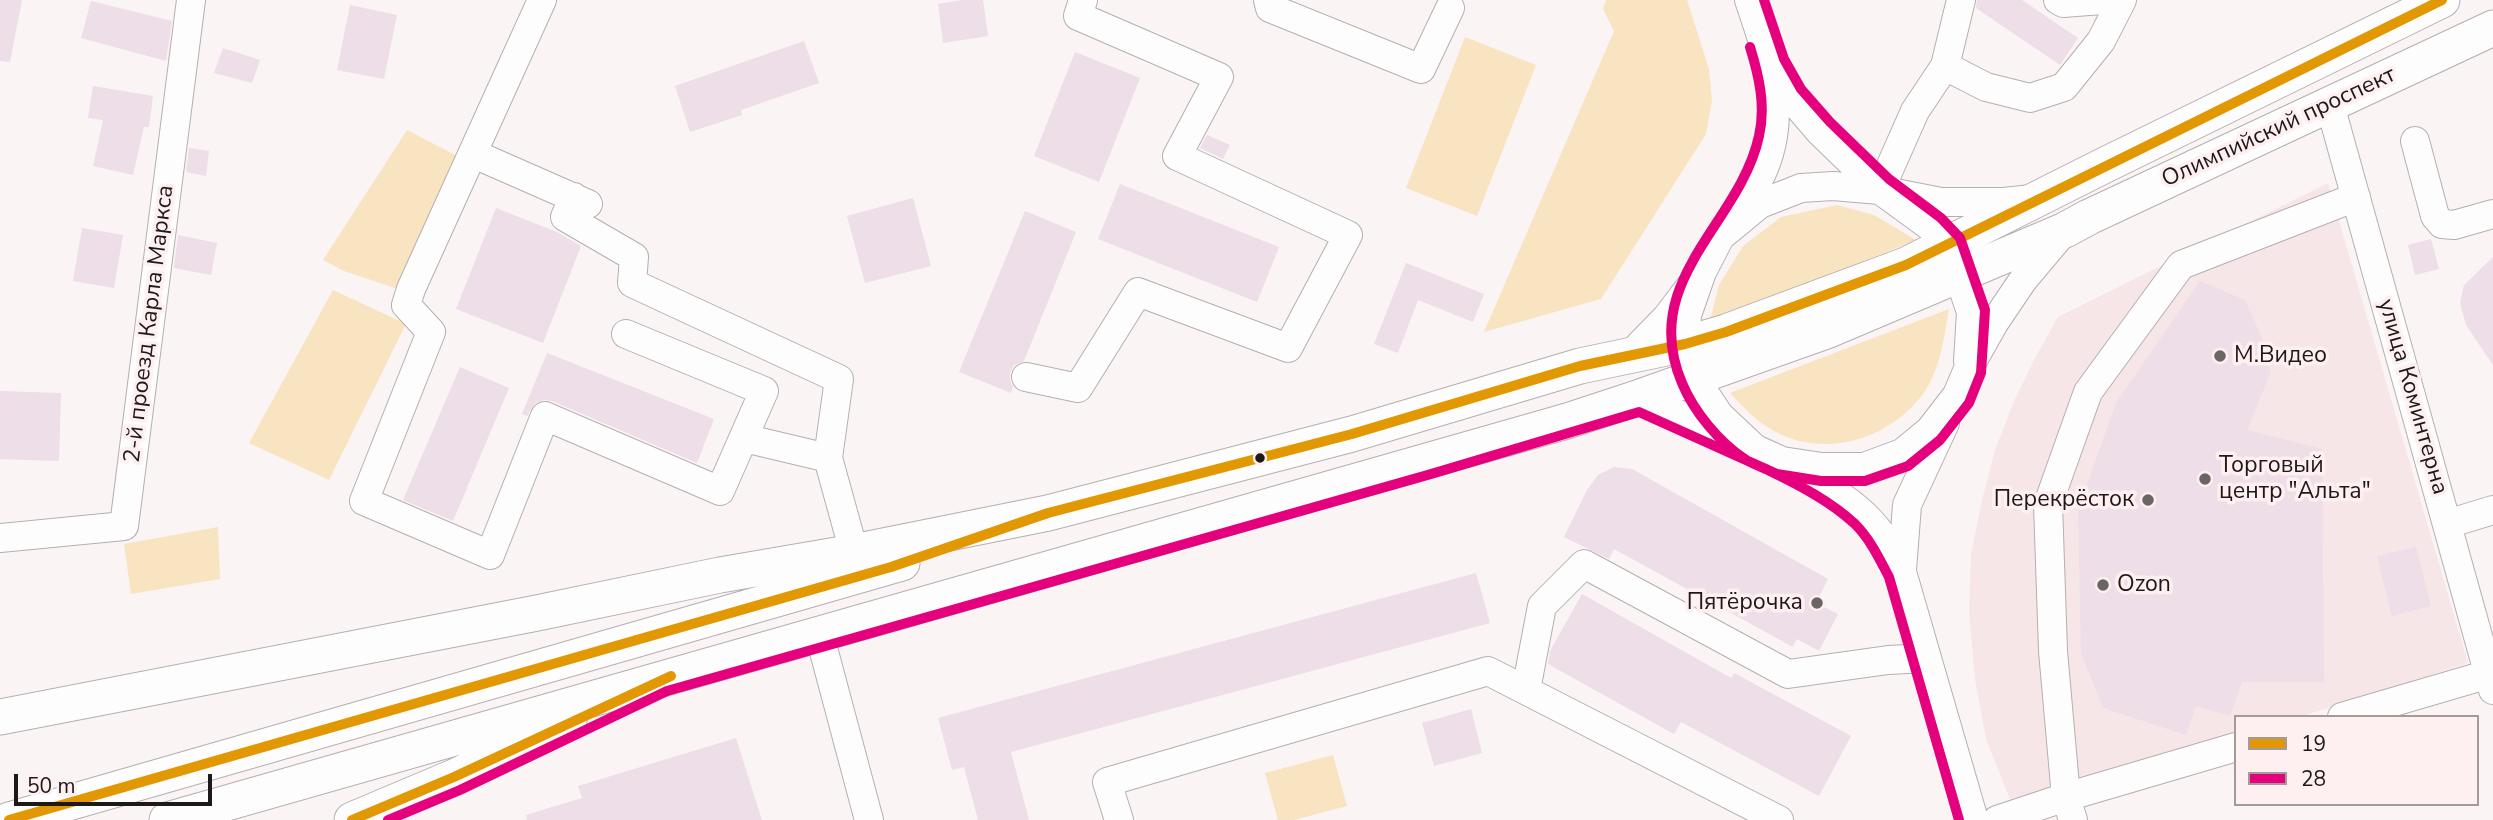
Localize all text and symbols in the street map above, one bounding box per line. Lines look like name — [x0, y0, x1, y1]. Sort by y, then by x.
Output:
street label: Олимпийский проспект — [2158, 62, 2400, 194]
street label: 2-й проезд Карла Маркса — [119, 183, 181, 465]
street label: улица Коминтерна — [2371, 296, 2453, 498]
place label: М.Видео — [2234, 342, 2327, 370]
marker: М.Видео — [2212, 348, 2228, 364]
unlabelled marker — [1253, 451, 1267, 465]
place label: Торговый центр "Альта" — [2219, 452, 2371, 506]
marker: Торговый центр "Альта" — [2197, 471, 2213, 487]
place label: Перекрёсток — [1994, 486, 2134, 514]
marker: Перекрёсток — [2140, 492, 2156, 508]
place label: Ozon — [2117, 571, 2171, 599]
marker: Ozon — [2095, 577, 2111, 593]
place label: Пятёрочка — [1687, 589, 1803, 617]
marker: Пятёрочка — [1809, 595, 1825, 611]
legend — [2234, 715, 2479, 806]
text: 19 — [2301, 730, 2326, 758]
scale bar — [18, 760, 215, 804]
text: 28 — [2301, 765, 2326, 793]
text: 50 m — [27, 772, 76, 800]

